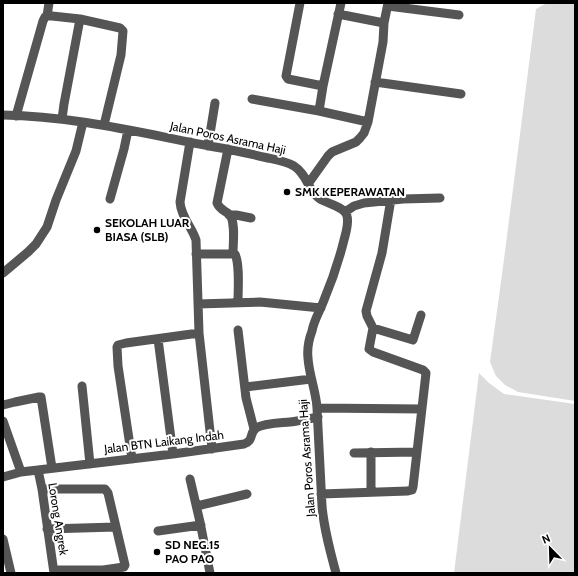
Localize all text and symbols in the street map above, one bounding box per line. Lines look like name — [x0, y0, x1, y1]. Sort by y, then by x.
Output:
street label: Jalan Poros Asrama Haji — [168, 118, 287, 157]
place label: SMK KEPERAWATAN — [295, 184, 405, 199]
marker: SMK KEPERAWATAN — [282, 187, 292, 197]
place label: SEKOLAH LUAR BIASA (SLB) — [105, 215, 190, 244]
marker: SEKOLAH LUAR BIASA (SLB) — [92, 225, 102, 235]
street label: Jalan Poros Asrama Haji — [295, 399, 318, 518]
street label: Jalan BTN Laikang Indah — [102, 427, 225, 456]
street label: Lorong Angrek — [45, 482, 72, 557]
north arrow — [530, 528, 570, 568]
text: N — [540, 531, 552, 547]
place label: SD NEG.15 PAO PAO — [165, 537, 220, 566]
marker: SD NEG.15 PAO PAO — [152, 547, 162, 557]

